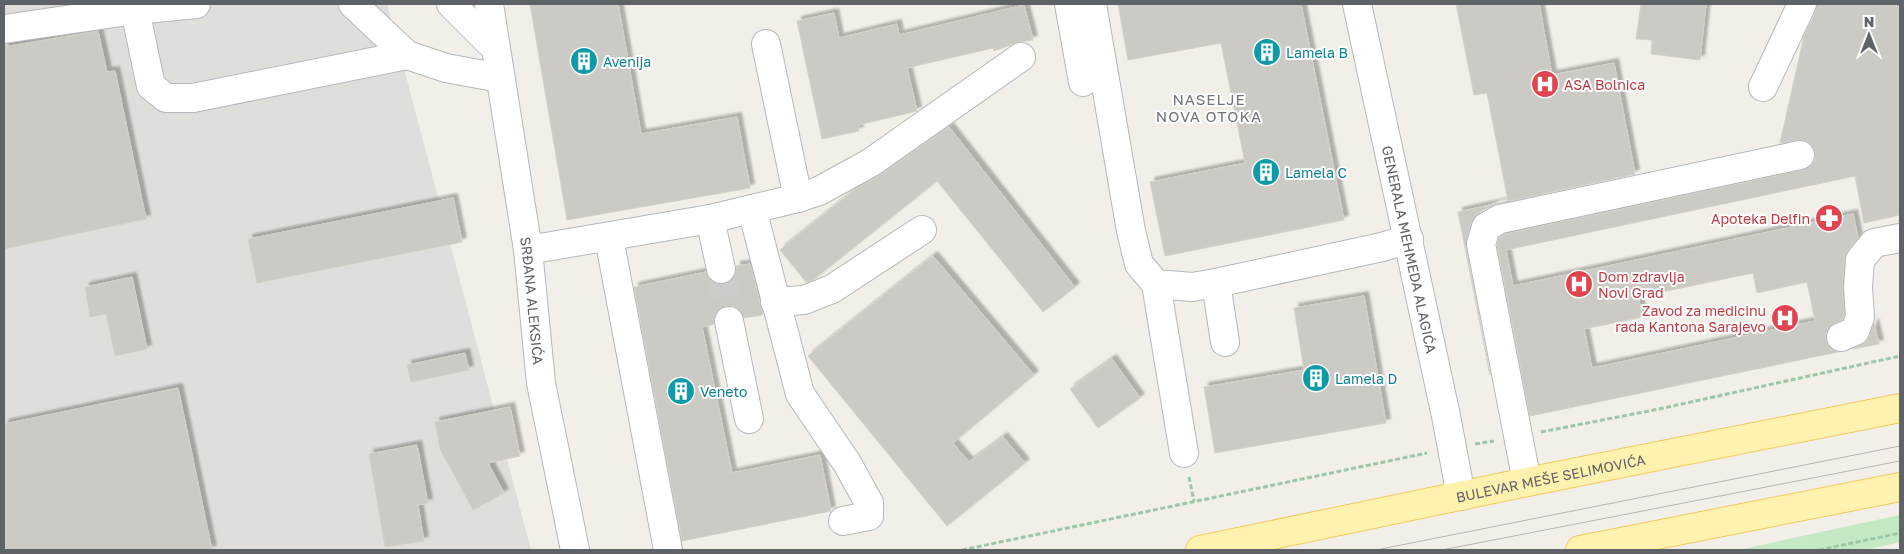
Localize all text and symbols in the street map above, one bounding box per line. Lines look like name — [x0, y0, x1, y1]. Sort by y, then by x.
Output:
north arrow — [1844, 10, 1894, 60]
text: N — [1864, 13, 1874, 30]
building icon: Lamela B — [1252, 37, 1282, 67]
place label: Lamela B — [1286, 44, 1348, 61]
building icon: Avenija — [569, 46, 599, 76]
place label: Avenija — [603, 53, 651, 70]
hospital icon: ASA Bolnica — [1530, 69, 1560, 99]
place label: ASA Bolnica — [1564, 76, 1645, 93]
district label: NASELJE NOVA OTOKA — [1156, 90, 1262, 125]
street label: GENERALA MEHMEDA ALAGIĆA — [1379, 144, 1441, 355]
building icon: Lamela C — [1251, 157, 1281, 187]
place label: Lamela C — [1285, 164, 1347, 181]
pharmacy icon: Apoteka Delfin — [1814, 203, 1844, 233]
place label: Apoteka Delfin — [1711, 210, 1810, 227]
street label: SRĐANA ALEKSIĆA — [518, 236, 548, 366]
place label: Dom zdravlja Novi Grad — [1598, 268, 1685, 301]
hospital icon: Dom zdravlja Novi Grad — [1564, 269, 1594, 299]
place label: Zavod za medicinu rada Kantona Sarajevo — [1615, 302, 1766, 335]
hospital icon: Zavod za medicinu rada Kantona Sarajevo — [1770, 303, 1800, 333]
building icon: Lamela D — [1301, 363, 1331, 393]
place label: Lamela D — [1335, 370, 1397, 387]
building icon: Veneto — [666, 376, 696, 406]
place label: Veneto — [700, 383, 747, 400]
street label: BULEVAR MEŠE SELIMOVIĆA — [1454, 450, 1647, 505]

